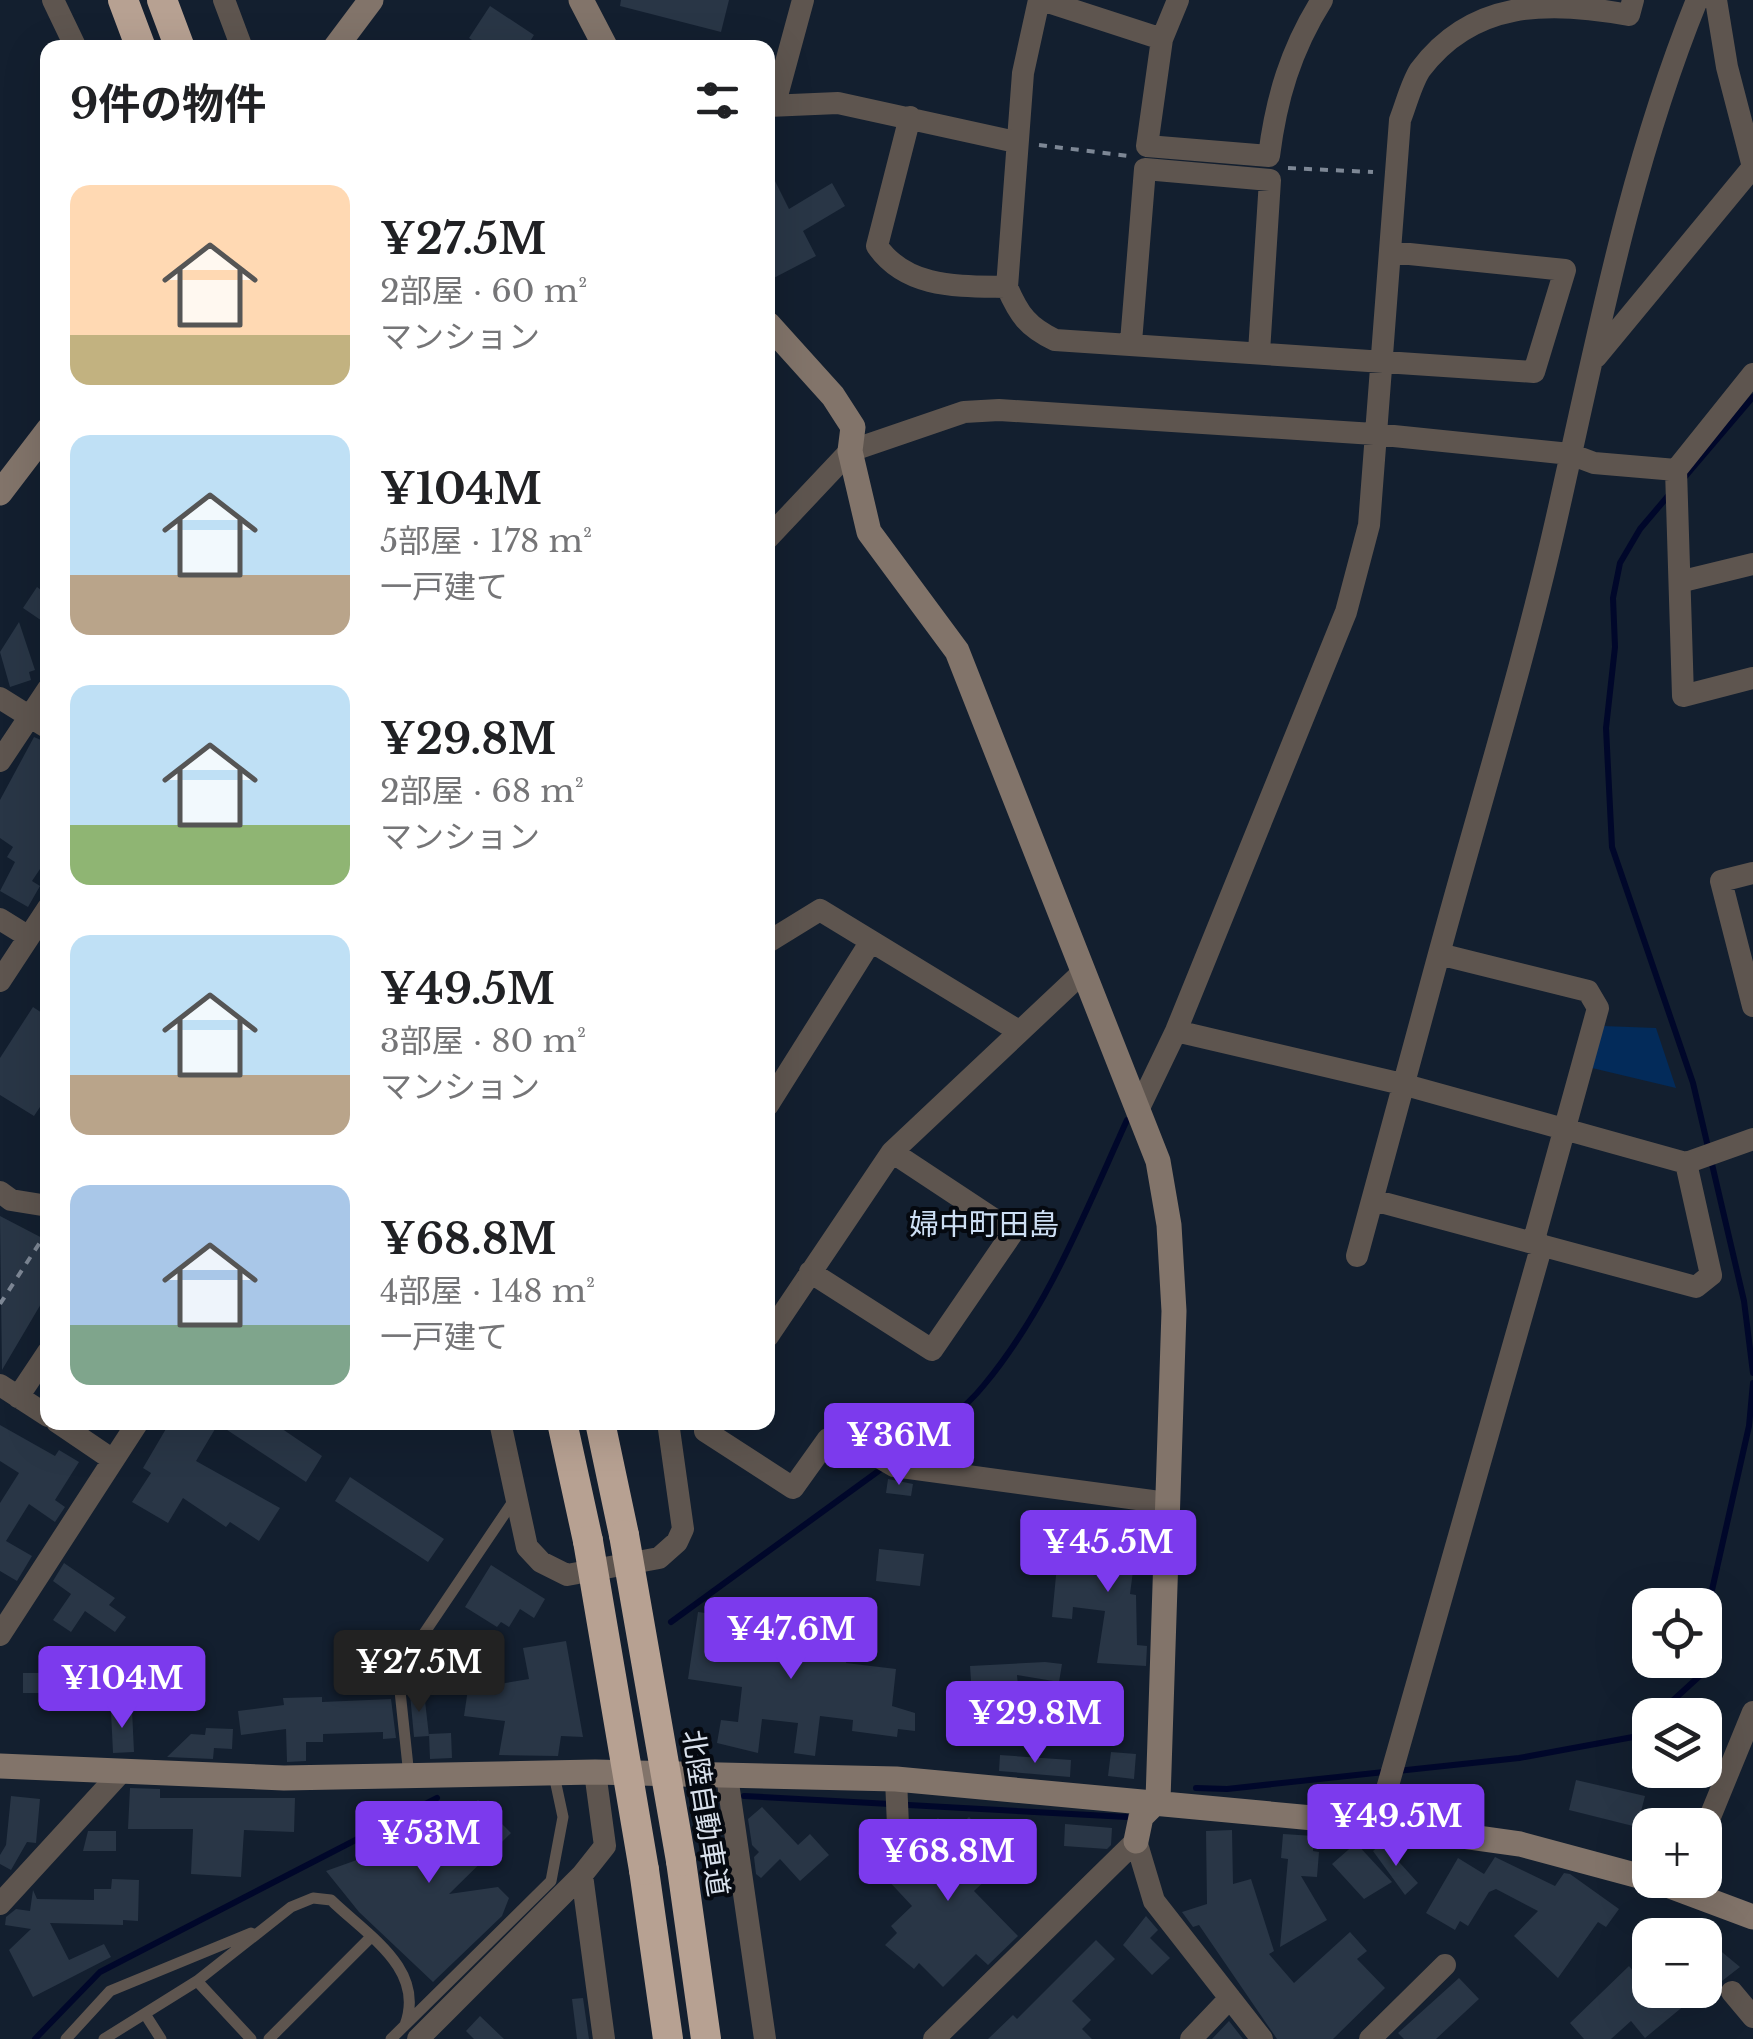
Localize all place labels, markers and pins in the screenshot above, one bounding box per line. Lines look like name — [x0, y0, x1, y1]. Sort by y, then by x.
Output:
pin: ¥36M — [840, 1403, 958, 1488]
pin: ¥45.5M — [1027, 1510, 1189, 1595]
pin: ¥47.6M — [710, 1597, 872, 1682]
pin: ¥27.5M — [338, 1630, 500, 1715]
pin: ¥104M — [52, 1646, 192, 1731]
pin: ¥29.8M — [954, 1681, 1116, 1766]
pin: ¥49.5M — [1315, 1784, 1477, 1869]
pin: ¥53M — [370, 1801, 488, 1886]
pin: ¥68.8M — [867, 1819, 1029, 1904]

